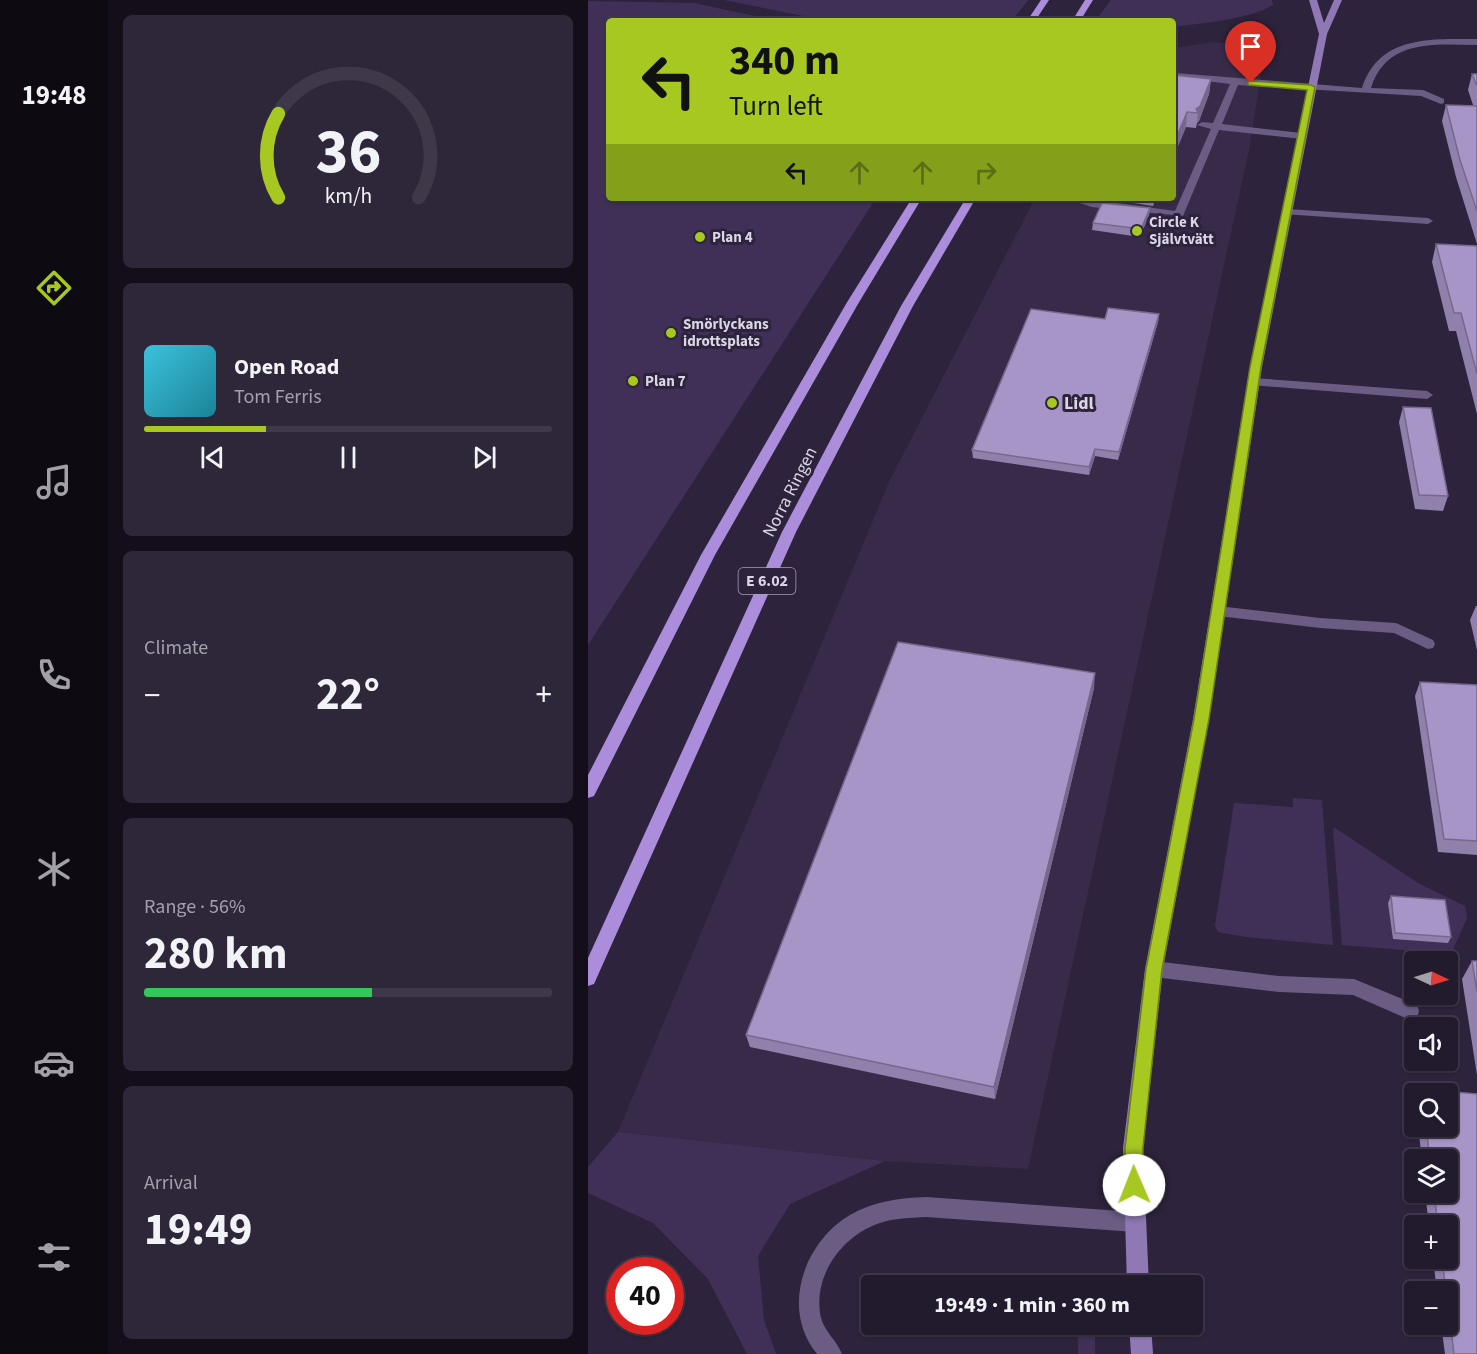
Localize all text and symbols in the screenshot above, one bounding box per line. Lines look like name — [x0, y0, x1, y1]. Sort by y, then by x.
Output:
pin — [1225, 21, 1276, 83]
icon: arrive — [1234, 30, 1267, 63]
text: 340 m — [729, 31, 840, 91]
icon: left — [630, 42, 708, 120]
text: 19:48 — [21, 76, 87, 115]
text: Turn left — [729, 87, 823, 126]
text: 36 — [315, 109, 381, 198]
icon: left — [780, 156, 813, 189]
icon: ahead — [843, 156, 876, 189]
icon: ahead — [906, 156, 939, 189]
icon: right — [969, 156, 1002, 189]
text: km/h — [324, 182, 372, 213]
place label: Circle K Självtvätt — [1149, 212, 1214, 250]
marker: Circle K Självtvätt — [1130, 224, 1144, 238]
place label: Plan 4 — [712, 227, 753, 248]
marker: Plan 4 — [693, 230, 707, 244]
icon: directions — [33, 267, 75, 309]
place label: Smörlyckans idrottsplats — [683, 314, 769, 352]
marker: Smörlyckans idrottsplats — [664, 326, 678, 340]
text: Open Road — [234, 351, 339, 383]
place label: Plan 7 — [645, 371, 686, 392]
marker: Plan 7 — [626, 374, 640, 388]
text: Tom Ferris — [234, 383, 322, 411]
place label: Lidl — [1064, 391, 1094, 416]
marker: Lidl — [1045, 396, 1059, 410]
icon: previous — [196, 441, 229, 474]
icon: pause — [332, 441, 365, 474]
icon: next — [468, 441, 501, 474]
street label: Norra Ringen — [757, 443, 823, 541]
icon: music — [33, 461, 75, 503]
road number: E 6.02 — [738, 568, 795, 594]
text: Climate — [144, 634, 208, 662]
icon: phone — [33, 654, 75, 696]
text: 22° — [316, 663, 380, 727]
text: − — [144, 672, 160, 719]
text: + — [536, 672, 552, 719]
icon: climate — [33, 848, 75, 890]
text: Range · 56% — [144, 893, 245, 921]
text: 280 km — [144, 922, 288, 986]
north arrow — [1404, 951, 1458, 1005]
map controls — [1404, 951, 1458, 1335]
button: sound — [1404, 1017, 1458, 1071]
icon: car — [33, 1042, 75, 1084]
button: search — [1404, 1083, 1458, 1137]
button: layers — [1404, 1149, 1458, 1203]
position arrow — [1102, 1153, 1166, 1217]
text: Arrival — [144, 1169, 198, 1197]
text: 19:49 — [144, 1198, 253, 1262]
button: + — [1404, 1215, 1458, 1269]
icon: filters — [33, 1236, 75, 1278]
speed limit sign: 40 — [606, 1257, 684, 1335]
button: − — [1404, 1281, 1458, 1335]
text: 19:49 · 1 min · 360 m — [934, 1289, 1130, 1321]

